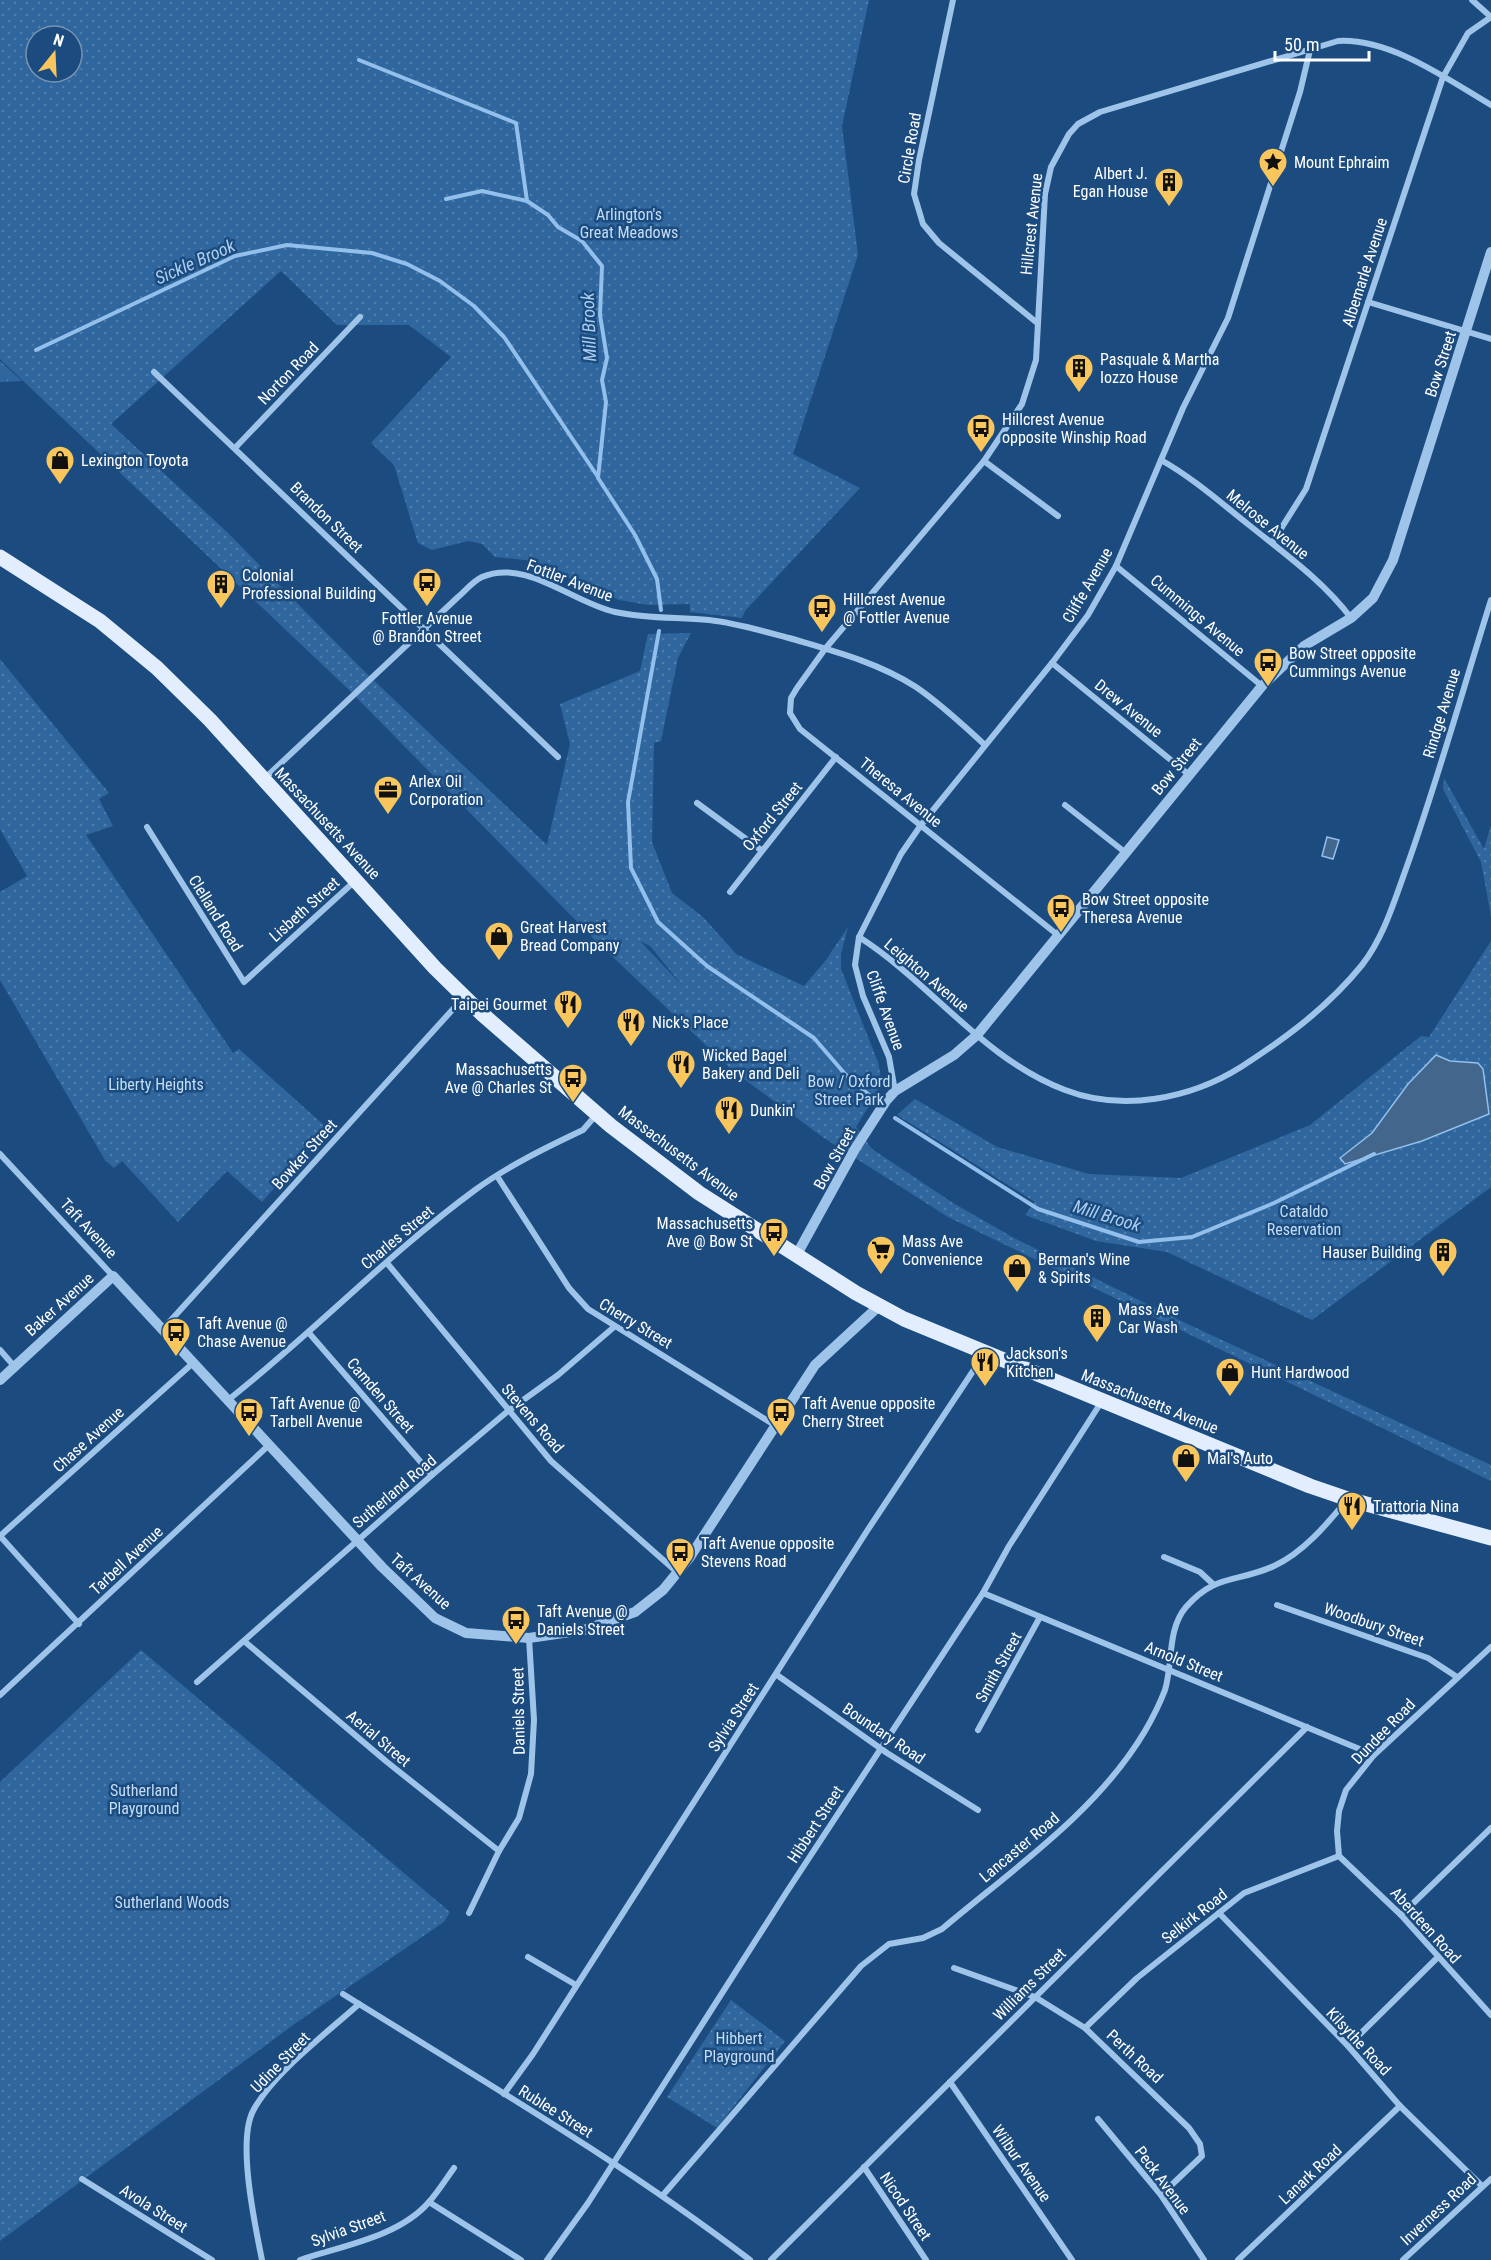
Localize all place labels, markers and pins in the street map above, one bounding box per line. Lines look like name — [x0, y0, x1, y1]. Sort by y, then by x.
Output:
place icon: Mount Ephraim — [1257, 146, 1289, 188]
place label: Mount Ephraim — [1294, 153, 1390, 172]
place label: Albert J. Egan House — [1073, 164, 1148, 201]
building icon: Albert J. Egan House — [1153, 166, 1185, 208]
place label: Pasquale & Martha Iozzo House — [1100, 350, 1220, 387]
building icon: Pasquale & Martha Iozzo House — [1063, 352, 1095, 394]
place label: Hillcrest Avenue opposite Winship Road — [1002, 410, 1147, 447]
bus stop icon: Hillcrest Avenue opposite Winship Road — [965, 412, 997, 454]
shop icon: Lexington Toyota — [44, 444, 76, 486]
place label: Lexington Toyota — [81, 451, 189, 470]
place label: Colonial Professional Building — [242, 566, 376, 603]
bus stop icon: Fottler Avenue @ Brandon Street — [411, 566, 443, 608]
building icon: Colonial Professional Building — [205, 568, 237, 610]
place label: Hillcrest Avenue @ Fottler Avenue — [843, 590, 950, 627]
bus stop icon: Hillcrest Avenue @ Fottler Avenue — [806, 592, 838, 634]
place label: Fottler Avenue @ Brandon Street — [372, 609, 482, 646]
place label: Bow Street opposite Cummings Avenue — [1289, 644, 1416, 681]
bus stop icon: Bow Street opposite Cummings Avenue — [1252, 646, 1284, 688]
place label: Arlex Oil Corporation — [409, 772, 483, 809]
office icon: Arlex Oil Corporation — [372, 774, 404, 816]
place label: Bow Street opposite Theresa Avenue — [1082, 890, 1209, 927]
bus stop icon: Bow Street opposite Theresa Avenue — [1045, 892, 1077, 934]
place label: Great Harvest Bread Company — [520, 918, 620, 955]
shop icon: Great Harvest Bread Company — [483, 920, 515, 962]
restaurant icon: Taipei Gourmet — [552, 988, 584, 1030]
place label: Taipei Gourmet — [451, 995, 547, 1014]
restaurant icon: Nick's Place — [615, 1006, 647, 1048]
place label: Nick's Place — [652, 1013, 728, 1032]
place label: Wicked Bagel Bakery and Deli — [702, 1046, 799, 1083]
restaurant icon: Wicked Bagel Bakery and Deli — [665, 1048, 697, 1090]
place label: Massachusetts Ave @ Charles St — [445, 1060, 552, 1097]
bus stop icon: Massachusetts Ave @ Charles St — [557, 1062, 589, 1104]
restaurant icon: Dunkin' — [713, 1094, 745, 1136]
place label: Dunkin' — [750, 1101, 795, 1120]
place label: Massachusetts Ave @ Bow St — [657, 1214, 753, 1251]
bus stop icon: Massachusetts Ave @ Bow St — [758, 1216, 790, 1258]
place label: Mass Ave Convenience — [902, 1232, 983, 1269]
supermarket icon: Mass Ave Convenience — [865, 1234, 897, 1276]
building icon: Hauser Building — [1427, 1236, 1459, 1278]
place label: Hauser Building — [1322, 1243, 1422, 1262]
place label: Berman's Wine & Spirits — [1038, 1250, 1130, 1287]
shop icon: Berman's Wine & Spirits — [1001, 1252, 1033, 1294]
place label: Mass Ave Car Wash — [1118, 1300, 1179, 1337]
building icon: Mass Ave Car Wash — [1081, 1302, 1113, 1344]
place label: Taft Avenue @ Chase Avenue — [197, 1314, 288, 1351]
bus stop icon: Taft Avenue @ Chase Avenue — [160, 1316, 192, 1358]
place label: Jackson's Kitchen — [1006, 1344, 1068, 1381]
restaurant icon: Jackson's Kitchen — [969, 1346, 1001, 1388]
shop icon: Hunt Hardwood — [1214, 1356, 1246, 1398]
place label: Hunt Hardwood — [1251, 1363, 1349, 1382]
place label: Taft Avenue @ Tarbell Avenue — [270, 1394, 362, 1431]
place label: Taft Avenue opposite Cherry Street — [802, 1394, 935, 1431]
bus stop icon: Taft Avenue @ Tarbell Avenue — [233, 1396, 265, 1438]
bus stop icon: Taft Avenue opposite Cherry Street — [765, 1396, 797, 1438]
shop icon: Mal's Auto — [1170, 1442, 1202, 1484]
place label: Mal's Auto — [1207, 1449, 1273, 1468]
restaurant icon: Trattoria Nina — [1336, 1490, 1368, 1532]
place label: Trattoria Nina — [1373, 1497, 1459, 1516]
place label: Taft Avenue opposite Stevens Road — [701, 1534, 834, 1571]
bus stop icon: Taft Avenue opposite Stevens Road — [664, 1536, 696, 1578]
place label: Taft Avenue @ Daniels Street — [537, 1602, 628, 1639]
bus stop icon: Taft Avenue @ Daniels Street — [500, 1604, 532, 1646]

